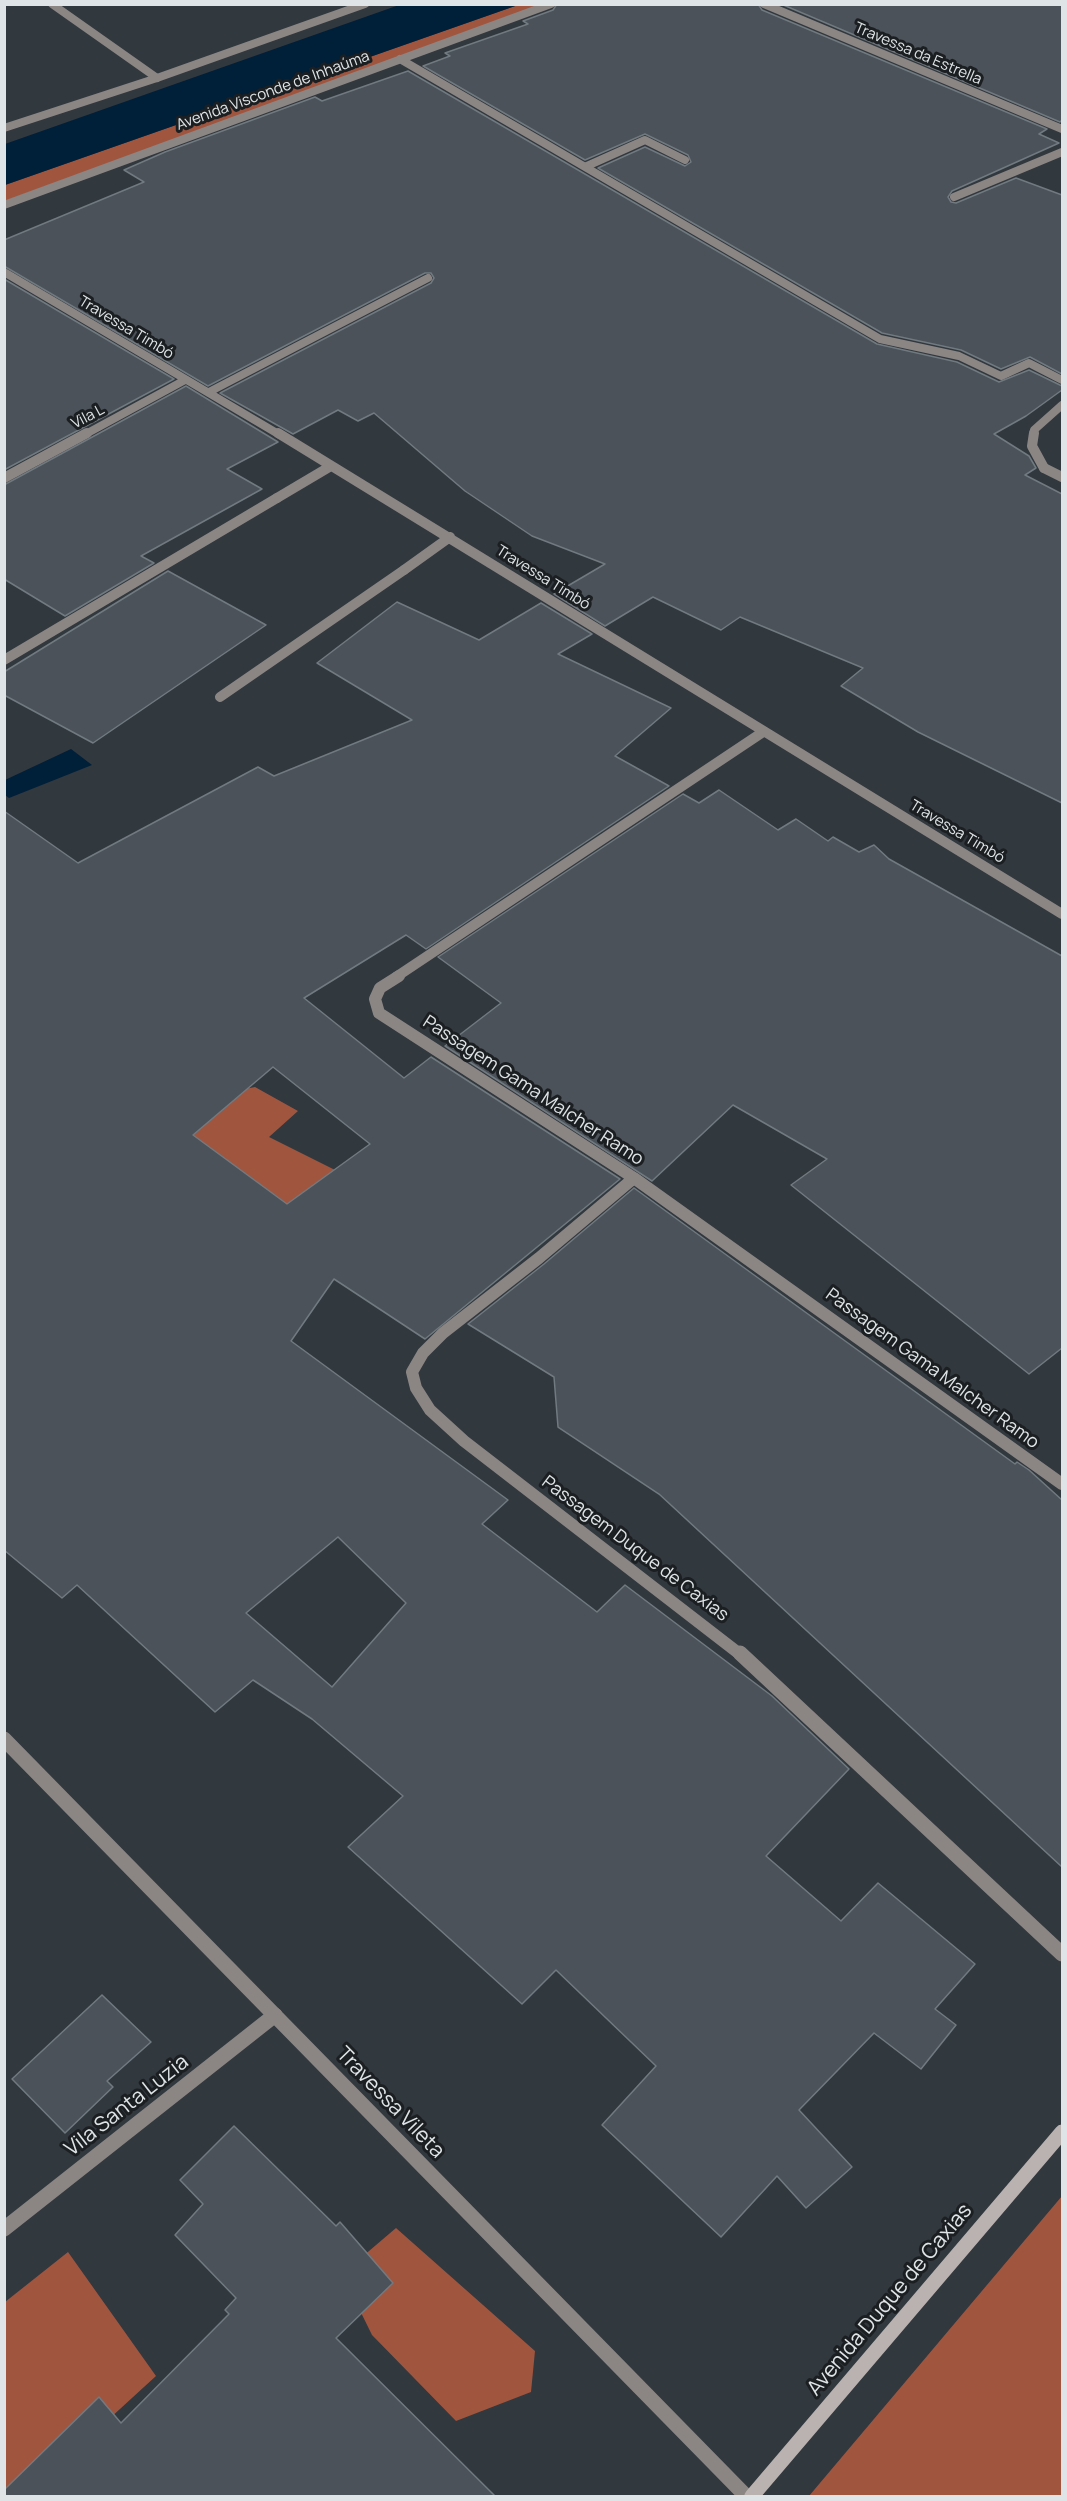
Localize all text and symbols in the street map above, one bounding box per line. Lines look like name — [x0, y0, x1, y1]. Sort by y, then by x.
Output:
street label: Travessa da Estrella — [852, 19, 984, 89]
street label: Avenida Visconde de Inhaúma — [174, 48, 372, 134]
street label: Travessa Timbó — [75, 293, 177, 363]
street label: Vila L — [68, 401, 108, 433]
street label: Travessa Timbó — [493, 542, 593, 614]
street label: Travessa Timbó — [906, 797, 1008, 867]
street label: Passagem Gama Malcher Ramo — [419, 1012, 647, 1170]
street label: Passagem Gama Malcher Ramo — [821, 1284, 1043, 1454]
street label: Passagem Duque de Caxias — [537, 1472, 733, 1626]
street label: Travessa Vileta — [331, 2042, 449, 2164]
street label: Vila Santa Luzia — [60, 2050, 194, 2162]
street label: Avenida Duque de Caxias — [802, 2199, 978, 2401]

